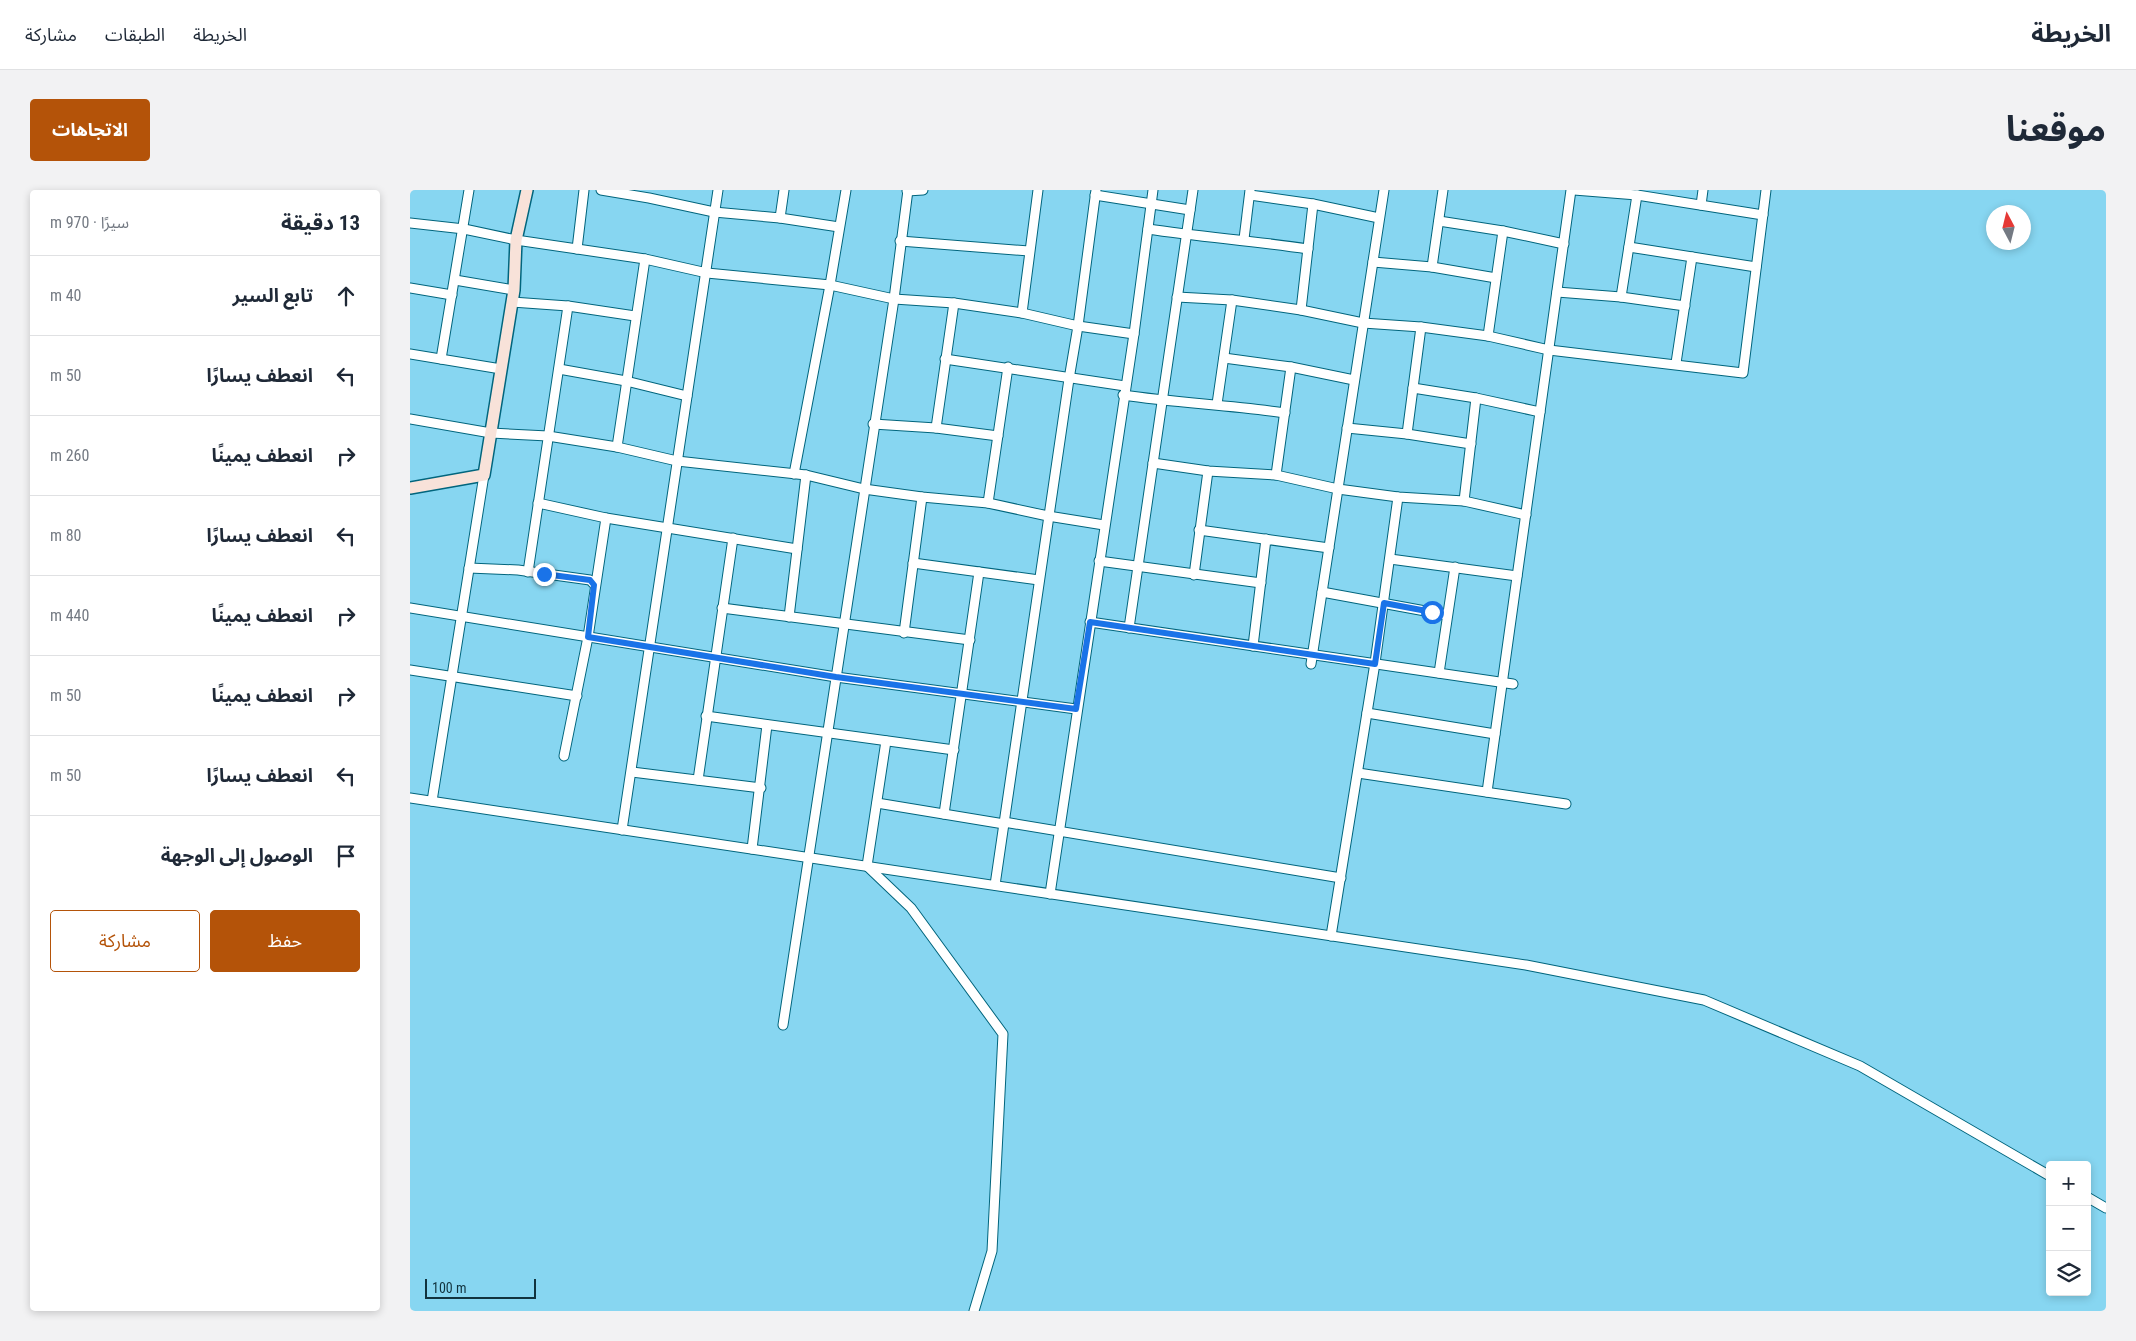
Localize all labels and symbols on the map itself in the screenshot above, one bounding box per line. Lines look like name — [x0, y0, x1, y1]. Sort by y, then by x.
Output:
north arrow — [1986, 205, 2031, 250]
route end — [533, 563, 556, 586]
route start — [1421, 601, 1444, 624]
scale bar — [425, 1276, 536, 1299]

